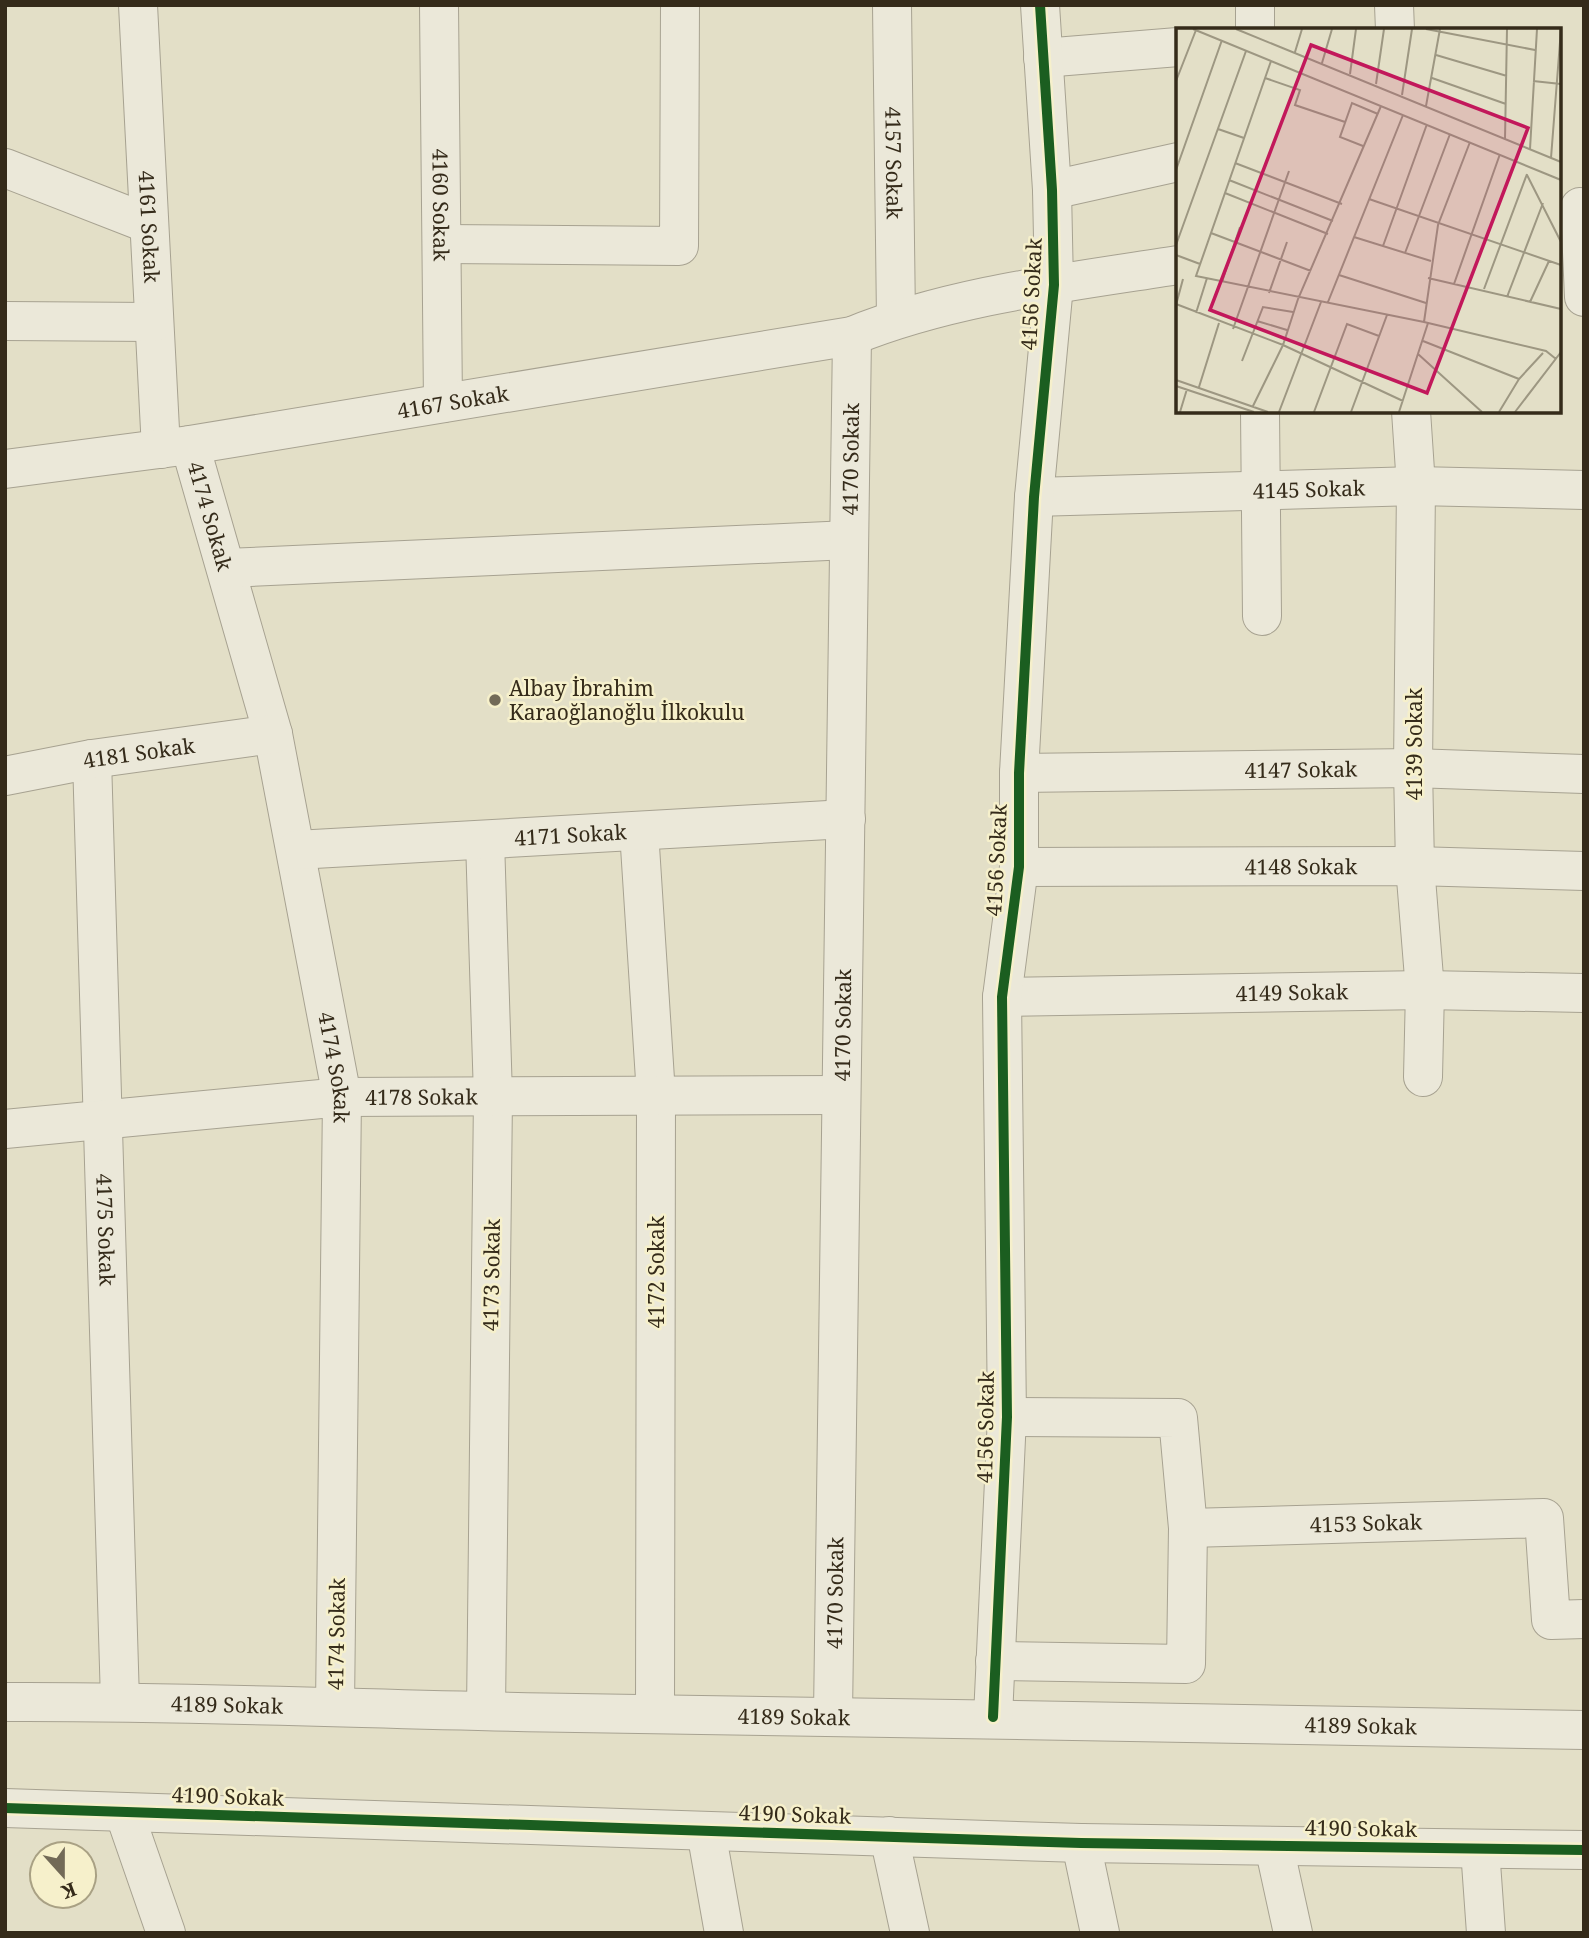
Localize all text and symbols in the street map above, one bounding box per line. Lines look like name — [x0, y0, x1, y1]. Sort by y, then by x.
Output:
inset map — [1176, 28, 1561, 413]
street label: 4157 Sokak — [879, 107, 909, 220]
street label: 4160 Sokak — [426, 149, 456, 262]
street label: 4161 Sokak — [133, 170, 166, 284]
street label: 4156 Sokak — [1014, 236, 1048, 351]
street label: 4167 Sokak — [395, 379, 511, 425]
street label: 4170 Sokak — [836, 402, 865, 516]
street label: 4174 Sokak — [181, 458, 240, 575]
street label: 4145 Sokak — [1252, 473, 1366, 505]
place label: Albay İbrahim Karaoğlanoğlu İlkokulu — [509, 674, 745, 726]
street label: 4139 Sokak — [1400, 687, 1428, 800]
marker: Albay İbrahim Karaoğlanoğlu İlkokulu — [487, 692, 503, 708]
street label: 4181 Sokak — [81, 731, 197, 774]
street label: 4147 Sokak — [1245, 755, 1358, 784]
street label: 4156 Sokak — [979, 802, 1013, 917]
street label: 4171 Sokak — [514, 817, 628, 852]
street label: 4148 Sokak — [1245, 852, 1358, 880]
street label: 4170 Sokak — [828, 968, 857, 1081]
street label: 4149 Sokak — [1236, 977, 1349, 1007]
street label: 4174 Sokak — [312, 1009, 356, 1124]
street label: 4178 Sokak — [365, 1082, 478, 1111]
street label: 4175 Sokak — [90, 1173, 122, 1287]
street label: 4172 Sokak — [642, 1215, 670, 1328]
street label: 4173 Sokak — [476, 1218, 506, 1331]
street label: 4156 Sokak — [970, 1370, 1000, 1483]
street label: 4153 Sokak — [1309, 1507, 1423, 1539]
street label: 4170 Sokak — [820, 1536, 849, 1649]
street label: 4174 Sokak — [321, 1577, 351, 1690]
street label: 4189 Sokak — [171, 1689, 284, 1720]
street label: 4189 Sokak — [737, 1702, 851, 1731]
street label: 4189 Sokak — [1304, 1710, 1418, 1740]
street label: 4190 Sokak — [171, 1780, 285, 1812]
street label: 4190 Sokak — [738, 1798, 852, 1830]
street label: 4190 Sokak — [1305, 1813, 1418, 1843]
north arrow — [28, 1840, 98, 1910]
text: K — [58, 1876, 80, 1906]

